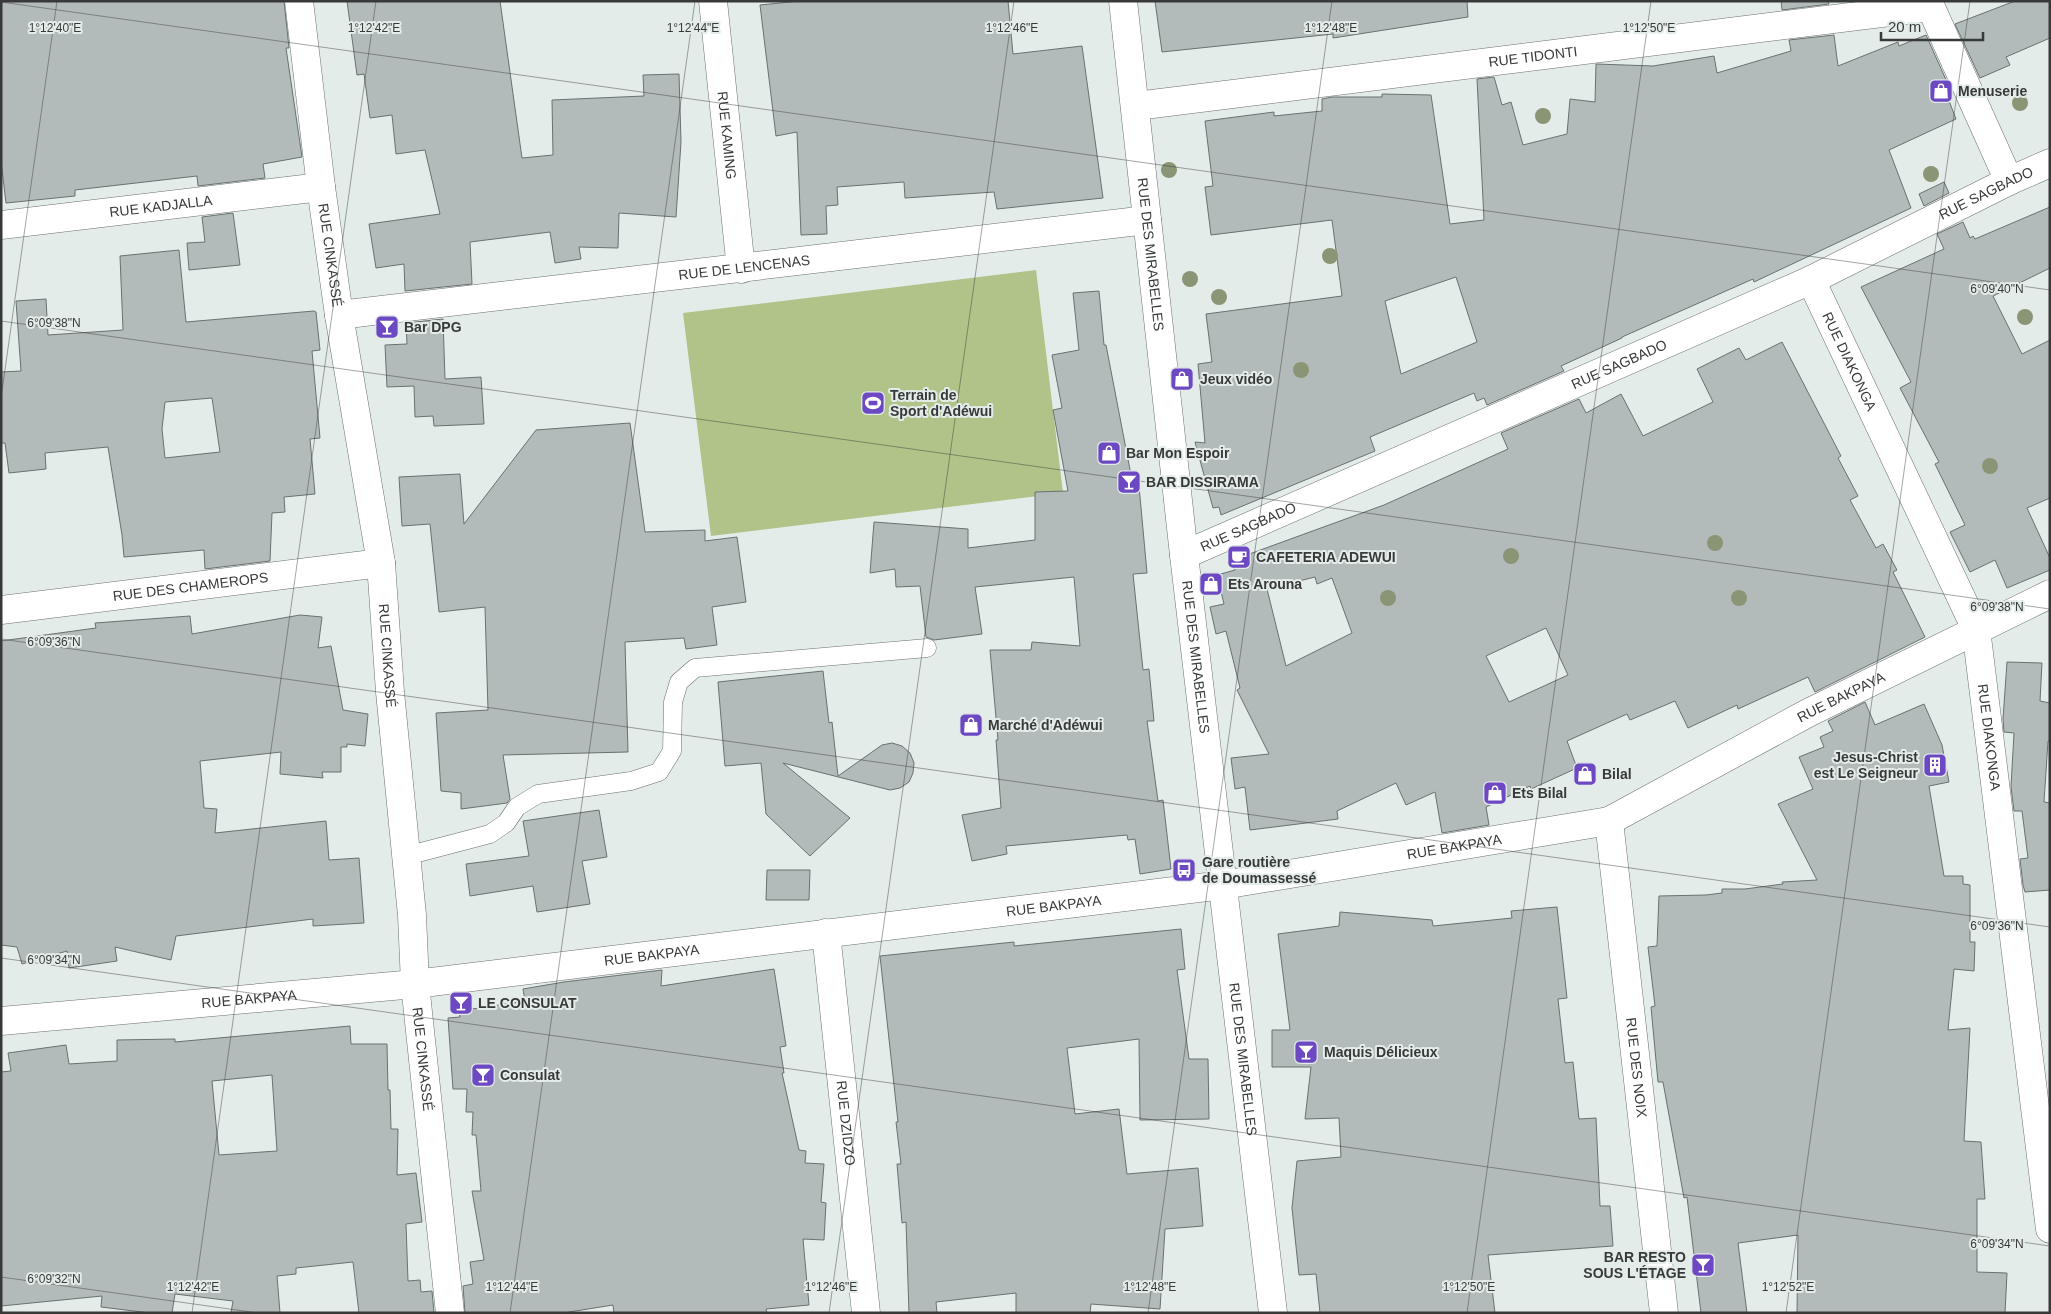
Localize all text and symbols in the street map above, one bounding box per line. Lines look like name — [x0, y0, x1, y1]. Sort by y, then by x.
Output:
scale bar — [1881, 10, 1984, 42]
text: 20 m — [1888, 18, 1921, 35]
text: 1°12'40"E — [29, 21, 81, 35]
text: 1°12'42"E — [348, 21, 400, 35]
text: 1°12'44"E — [667, 21, 719, 35]
text: 1°12'46"E — [986, 21, 1038, 35]
text: 1°12'48"E — [1305, 21, 1357, 35]
text: 1°12'50"E — [1623, 21, 1675, 35]
street label: RUE TIDONTI — [1488, 43, 1578, 70]
shop icon: Menuserie — [1928, 78, 1954, 104]
place label: Menuserie — [1958, 83, 2027, 99]
street label: RUE KAMING — [714, 90, 740, 180]
street label: RUE SAGBADO — [1936, 163, 2036, 223]
street label: RUE DES MIRABELLES — [1135, 177, 1167, 332]
street label: RUE KADJALLA — [109, 192, 214, 220]
street label: RUE CINKASSÉ — [315, 202, 346, 308]
street label: RUE DE LENCENAS — [678, 252, 811, 283]
text: 6°09'40"N — [1970, 282, 2024, 296]
street label: RUE DIAKONGA — [1819, 309, 1880, 414]
bar icon: Bar DPG — [374, 314, 400, 340]
text: 6°09'38"N — [27, 316, 81, 330]
place label: Bar DPG — [404, 319, 462, 335]
street label: RUE SAGBADO — [1569, 336, 1669, 392]
shop icon: Jeux vidéo — [1169, 366, 1195, 392]
place label: Jeux vidéo — [1200, 371, 1272, 387]
place label: Terrain de Sport d'Adéwui — [890, 387, 992, 419]
sports icon: Terrain de Sport d'Adéwui — [860, 390, 886, 416]
shop icon: Bar Mon Espoir — [1096, 440, 1122, 466]
place label: Bar Mon Espoir — [1126, 445, 1230, 461]
bar icon: BAR DISSIRAMA — [1116, 469, 1142, 495]
place label: BAR DISSIRAMA — [1146, 474, 1259, 490]
street label: RUE SAGBADO — [1198, 499, 1298, 555]
cafe icon: CAFETERIA ADEWUI — [1226, 544, 1252, 570]
place label: CAFETERIA ADEWUI — [1256, 549, 1396, 565]
street label: RUE DES CHAMEROPS — [112, 569, 269, 604]
shop icon: Ets Arouna — [1198, 571, 1224, 597]
place label: Ets Arouna — [1228, 576, 1302, 592]
street label: RUE DES MIRABELLES — [1179, 579, 1213, 734]
text: 6°09'38"N — [1970, 600, 2024, 614]
street label: RUE CINKASSÉ — [376, 603, 400, 708]
text: 6°09'36"N — [27, 635, 81, 649]
street label: RUE BAKPAYA — [1794, 668, 1888, 725]
street label: RUE DIAKONGA — [1975, 683, 2004, 792]
shop icon: Marché d'Adéwui — [958, 712, 984, 738]
place label: Marché d'Adéwui — [988, 717, 1103, 733]
place label: Jesus-Christ est Le Seigneur — [1814, 749, 1919, 781]
building icon: Jesus-Christ est Le Seigneur — [1922, 752, 1948, 778]
shop icon: Bilal — [1572, 761, 1598, 787]
place label: Bilal — [1602, 766, 1632, 782]
shop icon: Ets Bilal — [1482, 780, 1508, 806]
place label: Ets Bilal — [1512, 785, 1567, 801]
street label: RUE BAKPAYA — [1406, 831, 1503, 862]
place label: Gare routière de Doumassessé — [1202, 854, 1317, 886]
bus stop icon: Gare routière de Doumassessé — [1171, 857, 1197, 883]
street label: RUE BAKPAYA — [1005, 892, 1103, 920]
text: 6°09'36"N — [1970, 919, 2024, 933]
street label: RUE BAKPAYA — [603, 941, 701, 969]
text: 6°09'34"N — [27, 953, 81, 967]
street label: RUE DES MIRABELLES — [1226, 982, 1260, 1137]
street label: RUE BAKPAYA — [201, 987, 298, 1011]
bar icon: LE CONSULAT — [448, 990, 474, 1016]
place label: LE CONSULAT — [478, 995, 577, 1011]
street label: RUE CINKASSÉ — [410, 1006, 436, 1112]
street label: RUE DES NOIX — [1623, 1017, 1650, 1119]
bar icon: Maquis Délicieux — [1293, 1039, 1319, 1065]
place label: Maquis Délicieux — [1324, 1044, 1438, 1060]
bar icon: Consulat — [470, 1062, 496, 1088]
place label: Consulat — [500, 1067, 560, 1083]
street label: RUE DZIDZO — [834, 1080, 858, 1166]
text: 6°09'34"N — [1970, 1237, 2024, 1251]
place label: BAR RESTO SOUS L'ÉTAGE — [1583, 1249, 1686, 1281]
bar icon: BAR RESTO SOUS L'ÉTAGE — [1690, 1252, 1716, 1278]
text: 6°09'32"N — [27, 1272, 81, 1286]
text: 1°12'42"E — [167, 1280, 219, 1294]
text: 1°12'44"E — [486, 1280, 538, 1294]
text: 1°12'46"E — [805, 1280, 857, 1294]
text: 1°12'48"E — [1124, 1280, 1176, 1294]
text: 1°12'50"E — [1443, 1280, 1495, 1294]
text: 1°12'52"E — [1762, 1280, 1814, 1294]

